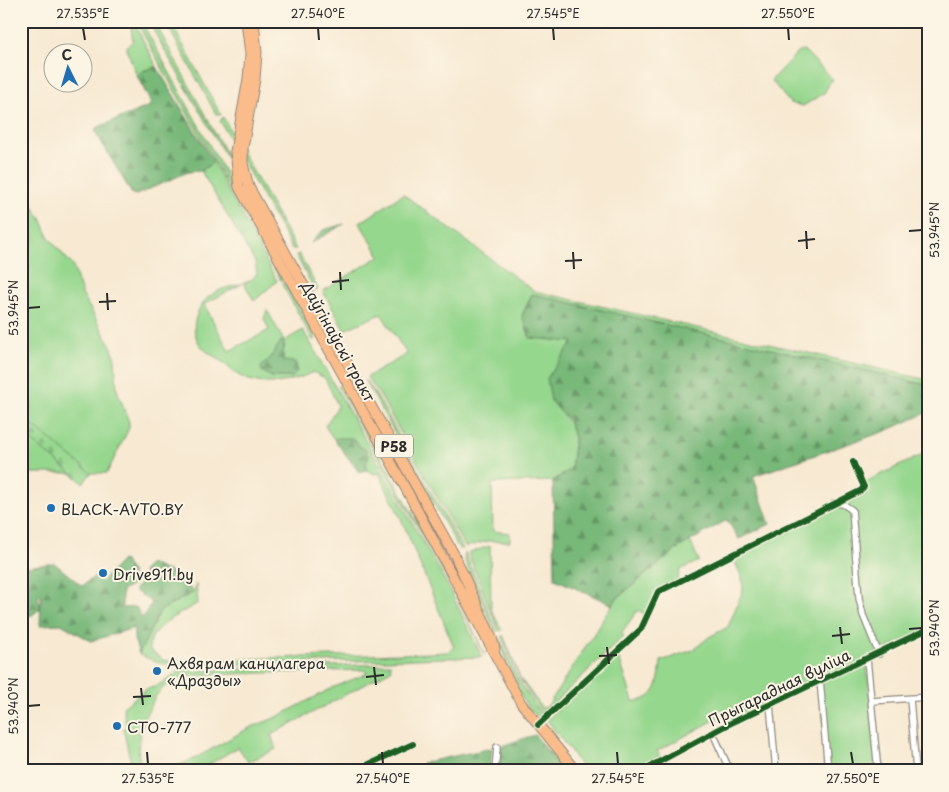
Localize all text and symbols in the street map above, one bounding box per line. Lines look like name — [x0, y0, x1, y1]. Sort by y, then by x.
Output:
text: 27.535°E — [56, 4, 110, 22]
text: 27.540°E — [291, 4, 345, 22]
text: 27.545°E — [526, 4, 580, 22]
text: 27.550°E — [761, 4, 815, 22]
north arrow — [42, 42, 92, 92]
text: С — [61, 44, 73, 65]
text: 53.945°N — [925, 202, 943, 258]
street label: Даўгінаўскі тракт — [296, 276, 382, 406]
text: 53.945°N — [4, 280, 22, 336]
road number: Р58 — [375, 434, 413, 458]
place label: BLACK-AVTO.BY — [61, 497, 184, 520]
marker: BLACK-AVTO.BY — [45, 502, 57, 514]
place label: Drive911.by — [113, 562, 194, 585]
marker: Drive911.by — [97, 567, 109, 579]
text: 53.940°N — [925, 599, 943, 657]
street label: Прыгарадная вуліца — [704, 642, 855, 731]
place label: Ахвярам канцлагера «Дразды» — [167, 651, 326, 691]
marker: Ахвярам канцлагера «Дразды» — [151, 665, 163, 677]
text: 53.940°N — [4, 677, 22, 735]
place label: СТО-777 — [127, 715, 192, 738]
marker: СТО-777 — [111, 720, 123, 732]
text: 27.535°E — [121, 769, 175, 787]
text: 27.540°E — [356, 769, 410, 787]
text: 27.545°E — [591, 769, 645, 787]
text: 27.550°E — [826, 769, 880, 787]

